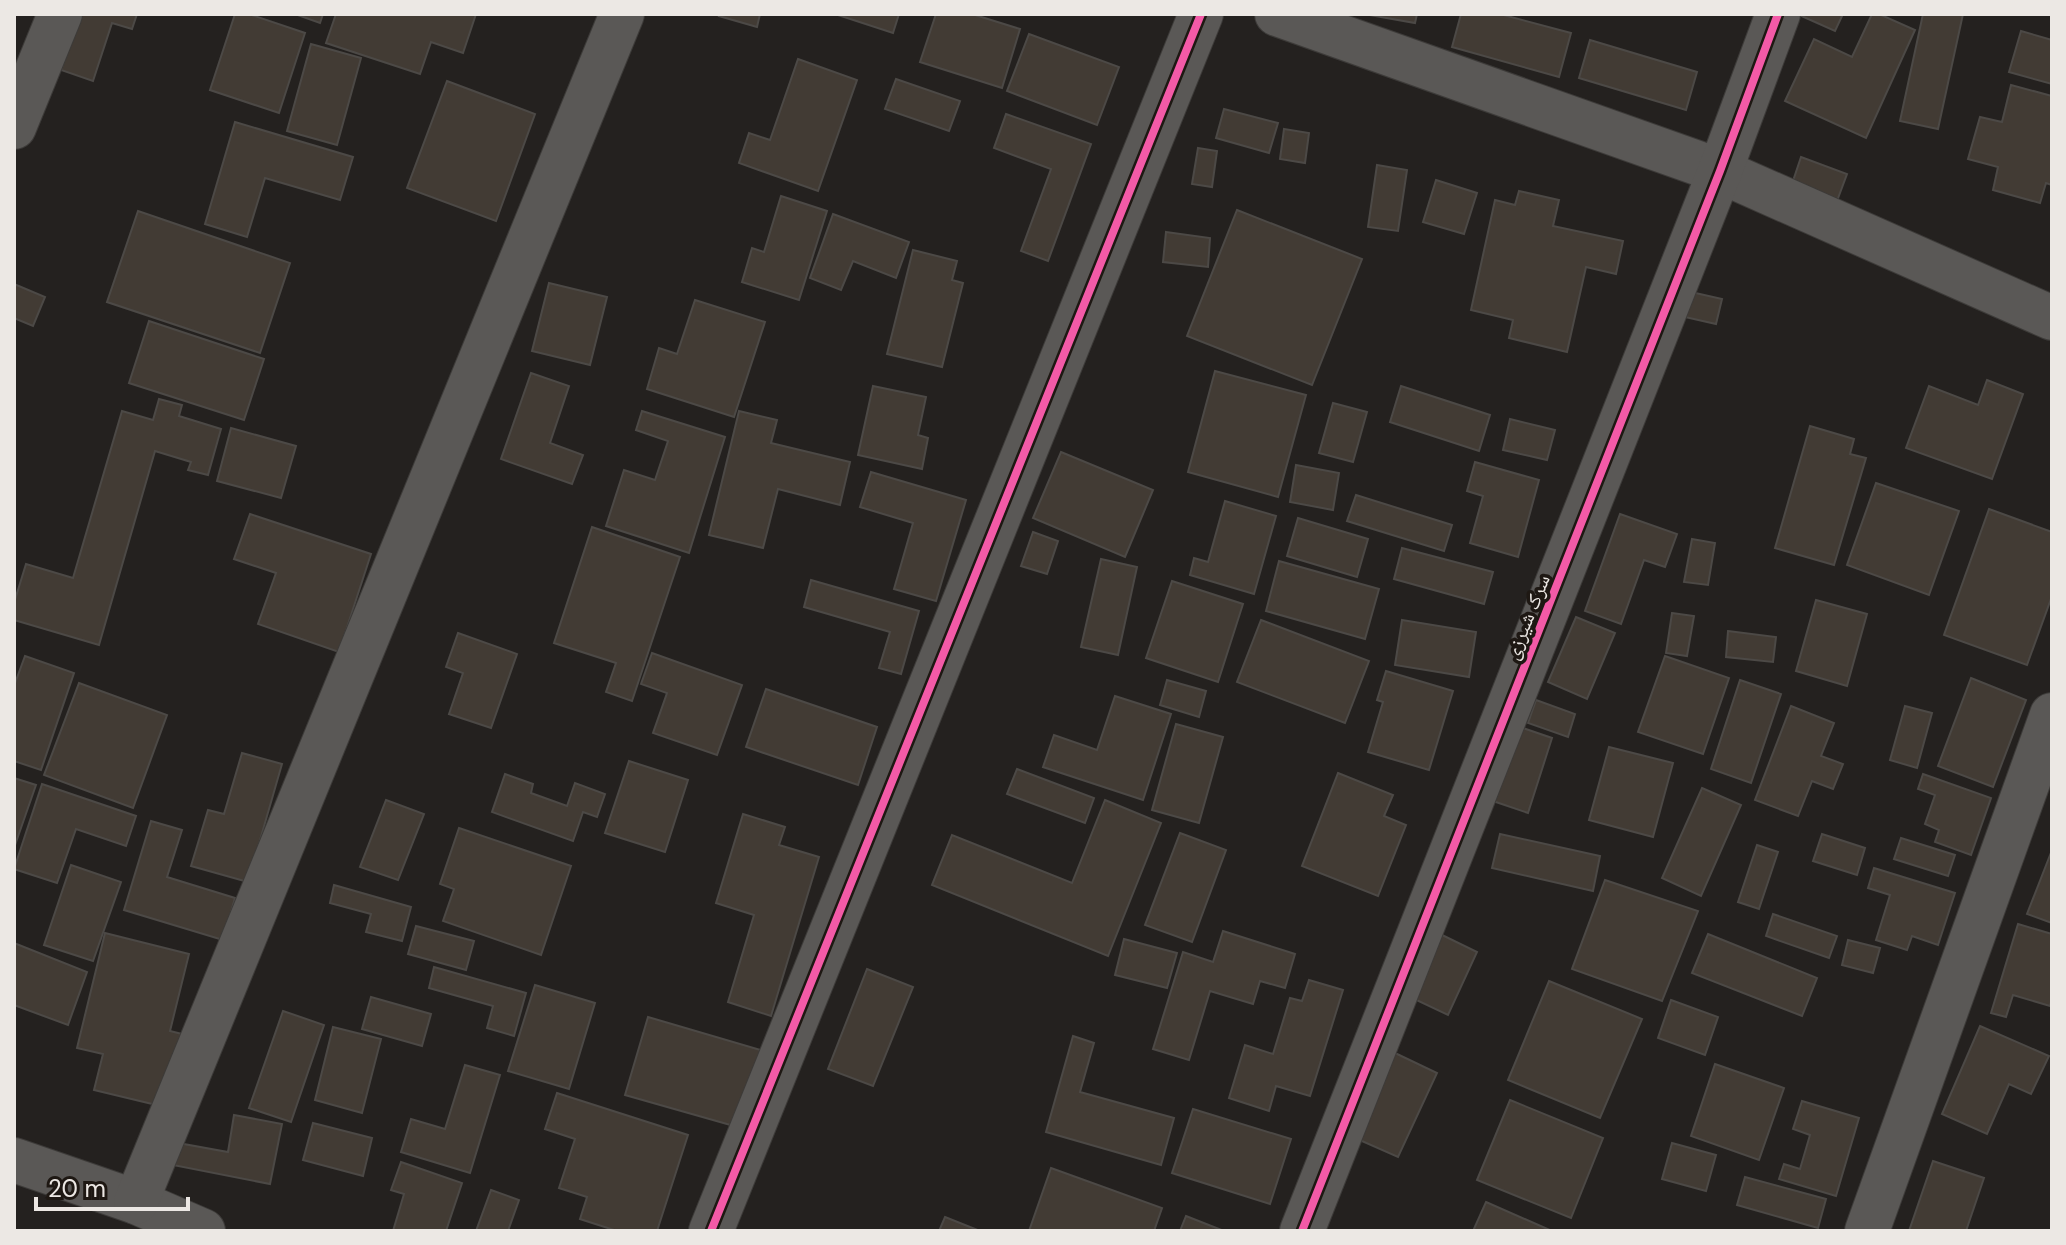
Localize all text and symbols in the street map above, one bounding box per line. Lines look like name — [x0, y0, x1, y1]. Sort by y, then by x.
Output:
street label: سرک شیرزی — [1498, 571, 1556, 663]
scale bar — [36, 1161, 188, 1211]
text: 20 m — [48, 1173, 106, 1204]

